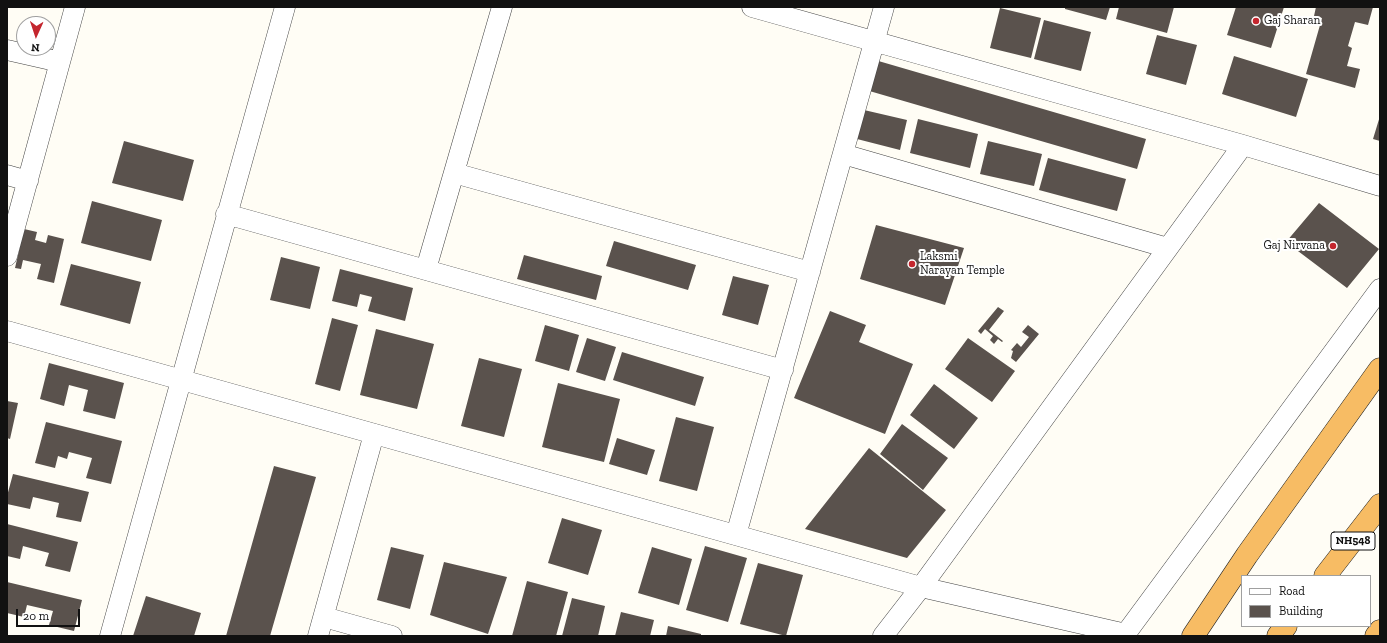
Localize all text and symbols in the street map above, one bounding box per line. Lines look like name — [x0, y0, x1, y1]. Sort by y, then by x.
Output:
place label: Gaj Sharan — [1264, 14, 1320, 28]
north arrow — [16, 16, 56, 56]
marker: Gaj Sharan — [1251, 16, 1261, 26]
text: N — [31, 41, 40, 54]
place label: Gaj Nirvana — [1264, 239, 1325, 253]
marker: Gaj Nirvana — [1328, 241, 1338, 251]
place label: Laksmi Narayan Temple — [920, 250, 1005, 278]
marker: Laksmi Narayan Temple — [907, 259, 917, 269]
road number: NH548 — [1331, 532, 1375, 550]
legend — [1241, 575, 1371, 627]
text: Road — [1279, 584, 1305, 598]
scale bar — [18, 601, 82, 627]
text: Building — [1279, 604, 1323, 618]
text: 20 m — [23, 609, 49, 623]

